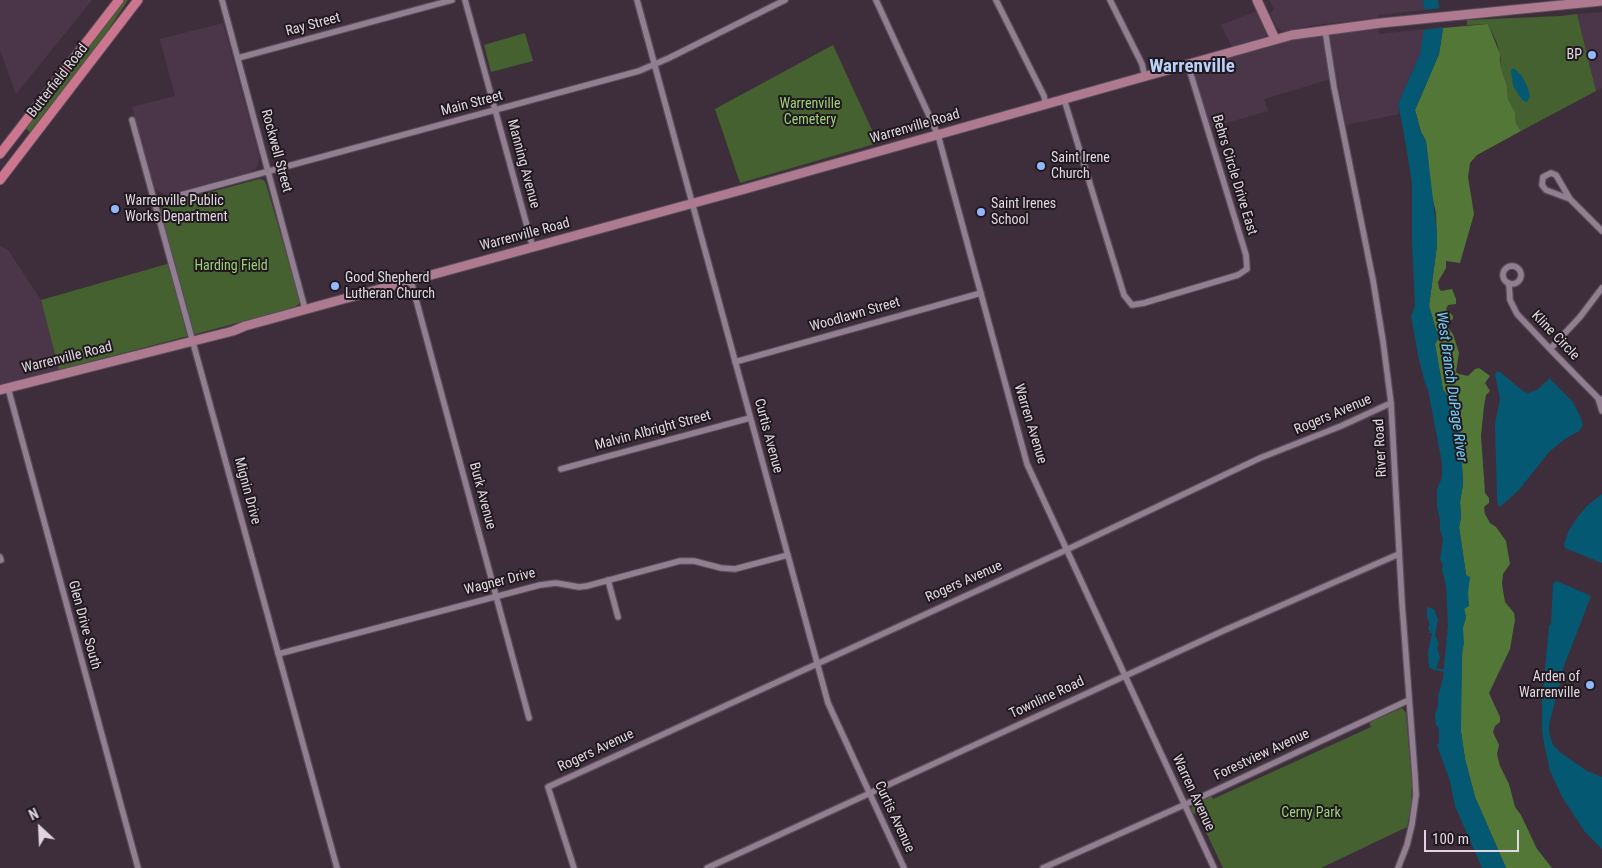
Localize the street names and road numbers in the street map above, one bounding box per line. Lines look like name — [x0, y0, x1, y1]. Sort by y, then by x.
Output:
street label: Ray Street — [284, 10, 342, 40]
street label: Butterfield Road — [24, 41, 92, 121]
street label: Main Street — [439, 88, 505, 120]
street label: Warrenville Road — [868, 106, 962, 148]
street label: Rockwell Street — [257, 108, 295, 194]
street label: Behrs Circle Drive East — [1208, 113, 1260, 237]
street label: Manning Avenue — [503, 118, 543, 210]
street label: Warrenville Road — [478, 215, 572, 255]
street label: Woodlawn Street — [808, 294, 902, 336]
street label: Kline Circle — [1527, 308, 1583, 364]
street label: Warrenville Road — [20, 339, 114, 377]
street label: Warren Avenue — [1010, 382, 1050, 466]
street label: Rogers Avenue — [1292, 391, 1374, 439]
street label: Curtis Avenue — [750, 397, 786, 475]
street label: Malvin Albright Street — [593, 407, 713, 455]
street label: River Road — [1371, 418, 1391, 478]
street label: Mignin Drive — [230, 456, 264, 526]
street label: Burk Avenue — [465, 461, 499, 531]
street label: Rogers Avenue — [923, 558, 1005, 606]
street label: Wagner Drive — [463, 565, 537, 599]
street label: Glen Drive South — [64, 579, 104, 671]
street label: Townline Road — [1007, 673, 1087, 723]
street label: Rogers Avenue — [555, 726, 637, 776]
street label: Forestview Avenue — [1212, 726, 1312, 784]
street label: Warren Avenue — [1168, 752, 1218, 834]
street label: Curtis Avenue — [870, 779, 918, 855]

